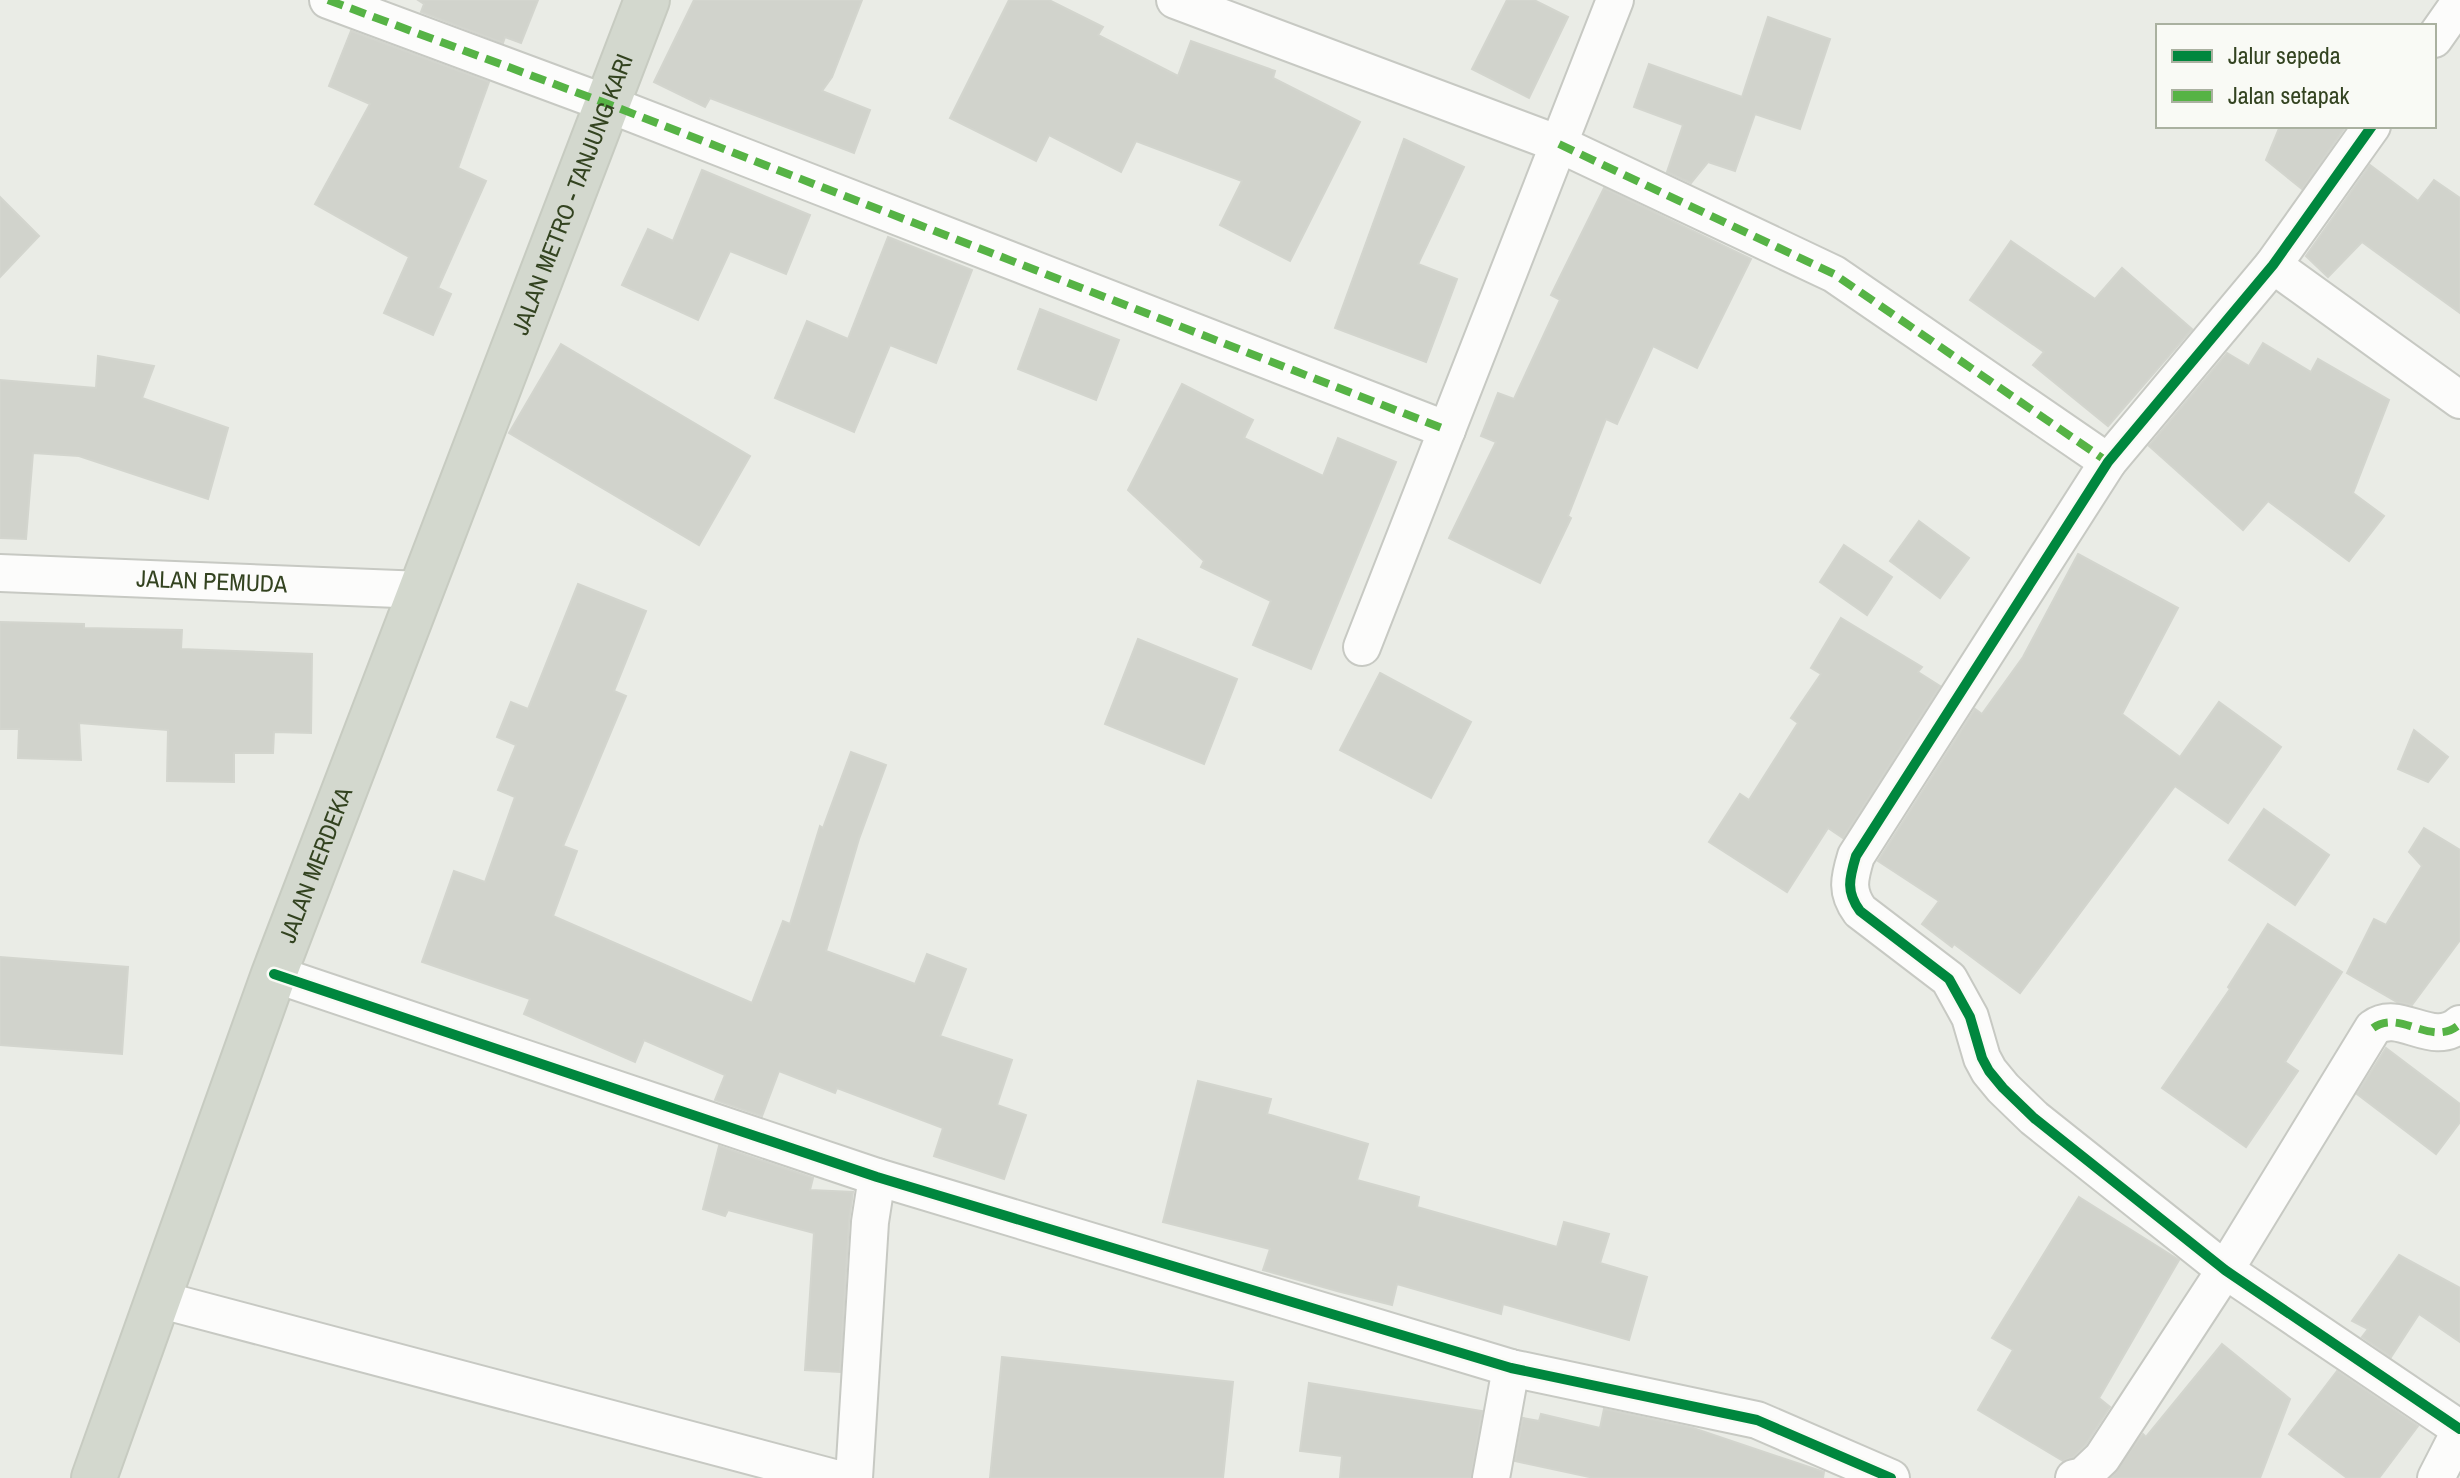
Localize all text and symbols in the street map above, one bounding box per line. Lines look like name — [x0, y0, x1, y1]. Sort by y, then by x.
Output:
legend — [2156, 24, 2436, 128]
text: Jalur sepeda — [2228, 39, 2341, 71]
street label: JALAN METRO - TANJUNG KARI — [503, 49, 640, 339]
text: Jalan setapak — [2228, 79, 2350, 111]
street label: JALAN PEMUDA — [136, 561, 289, 600]
street label: JALAN MERDEKA — [271, 781, 359, 947]

